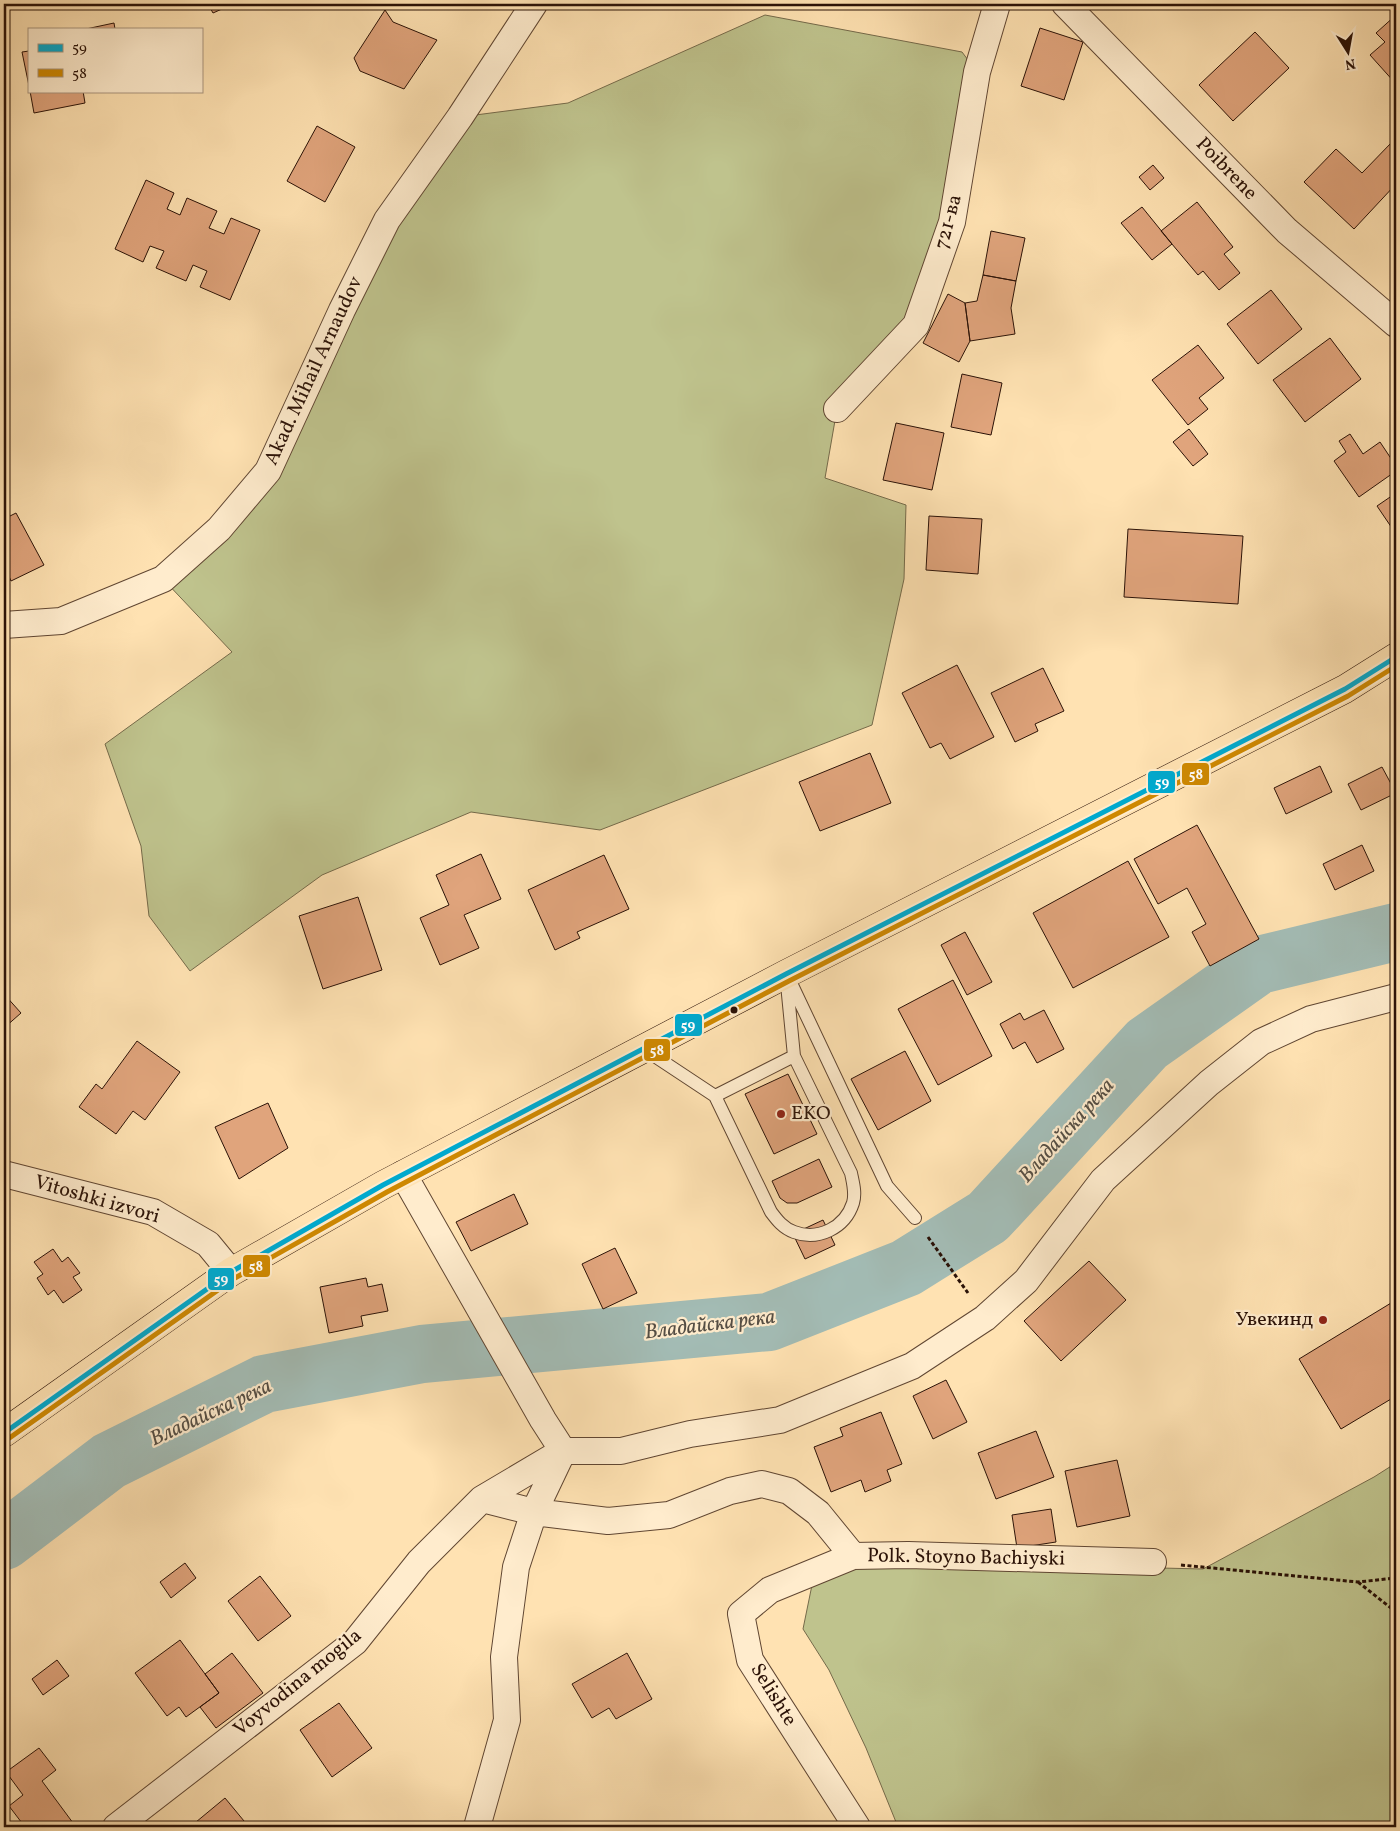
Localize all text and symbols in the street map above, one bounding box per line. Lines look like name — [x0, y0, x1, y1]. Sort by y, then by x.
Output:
legend — [28, 28, 202, 92]
north arrow — [1322, 28, 1372, 78]
text: 59 — [72, 38, 87, 59]
text: N — [1343, 53, 1357, 74]
text: 58 — [72, 64, 87, 85]
street label: Poibrene — [1189, 131, 1263, 207]
street label: 721-ва — [928, 191, 970, 253]
street label: Akad. Mihail Arnaudov — [258, 272, 370, 470]
line badge: 58 — [1181, 762, 1210, 786]
text: 58 — [1189, 766, 1203, 785]
line badge: 59 — [1147, 770, 1176, 794]
text: 59 — [1155, 774, 1169, 793]
unlabelled marker — [729, 1005, 739, 1015]
line badge: 59 — [674, 1013, 703, 1037]
text: 59 — [681, 1017, 695, 1036]
line badge: 58 — [643, 1038, 671, 1062]
text: 58 — [650, 1042, 664, 1061]
water label: Владайска река — [1012, 1072, 1122, 1189]
place label: EKO — [791, 1100, 831, 1128]
marker: EKO — [775, 1108, 787, 1120]
street label: Vitoshki izvori — [31, 1169, 163, 1231]
line badge: 58 — [242, 1254, 271, 1278]
text: 58 — [249, 1258, 263, 1277]
line badge: 59 — [207, 1267, 235, 1291]
text: 59 — [214, 1271, 228, 1290]
water label: Владайска река — [643, 1303, 777, 1347]
place label: Увекинд — [1235, 1306, 1313, 1334]
marker: Увекинд — [1317, 1314, 1329, 1326]
water label: Владайска река — [145, 1372, 277, 1454]
street label: Polk. Stoyno Bachiyski — [867, 1542, 1065, 1574]
street label: Voyvodina mogila — [228, 1622, 368, 1744]
street label: Selishte — [743, 1658, 803, 1732]

